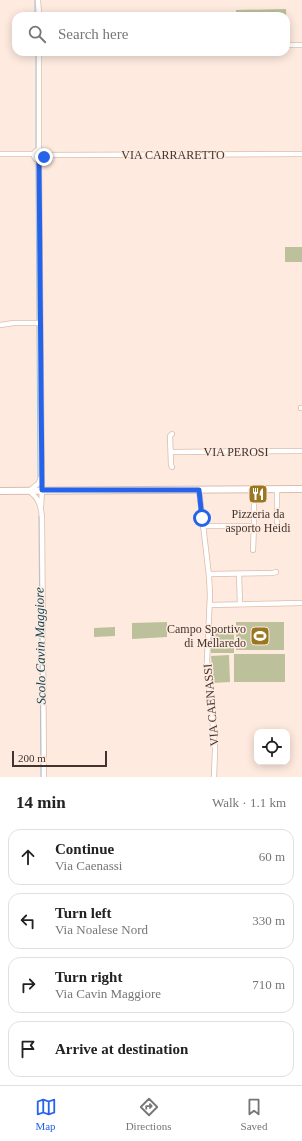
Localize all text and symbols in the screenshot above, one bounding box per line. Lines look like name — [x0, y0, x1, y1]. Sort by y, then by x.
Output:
search box — [12, 12, 290, 56]
icon: search — [26, 23, 48, 45]
text: Search here — [58, 26, 128, 42]
route end — [35, 148, 53, 166]
street label: VIA CARRARETTO — [121, 148, 225, 162]
street label: VIA PEROSI — [203, 445, 269, 459]
restaurant icon: Pizzeria da asporto Heidi — [247, 483, 269, 505]
place label: Pizzeria da asporto Heidi — [226, 507, 291, 535]
route start — [193, 509, 211, 527]
water label: Scolo Cavin Maggiore — [31, 587, 49, 705]
place label: Campo Sportivo di Mellaredo — [167, 622, 246, 650]
sports icon: Campo Sportivo di Mellaredo — [249, 625, 271, 647]
street label: VIA CAENASSI — [200, 663, 222, 747]
map controls — [254, 729, 290, 765]
button: locate — [254, 729, 290, 765]
scale bar — [12, 749, 107, 768]
text: 200 m — [18, 752, 46, 764]
text: 14 min — [16, 793, 66, 812]
text: Walk · 1.1 km — [212, 795, 286, 810]
text: Continue — [55, 841, 114, 857]
icon: ahead — [17, 846, 39, 868]
text: 60 m — [259, 849, 285, 864]
text: Via Caenassi — [55, 858, 122, 873]
text: Turn left — [55, 905, 112, 921]
icon: left — [17, 910, 39, 932]
text: 330 m — [252, 913, 285, 928]
text: Via Noalese Nord — [55, 922, 148, 937]
text: Turn right — [55, 969, 122, 985]
icon: right — [17, 974, 39, 996]
text: 710 m — [252, 977, 285, 992]
text: Via Cavin Maggiore — [55, 986, 161, 1001]
icon: arrive — [17, 1038, 39, 1060]
text: Arrive at destination — [55, 1041, 188, 1057]
tab: Map — [35, 1096, 57, 1132]
tab: Directions — [126, 1096, 171, 1132]
tab: Saved — [241, 1096, 267, 1132]

